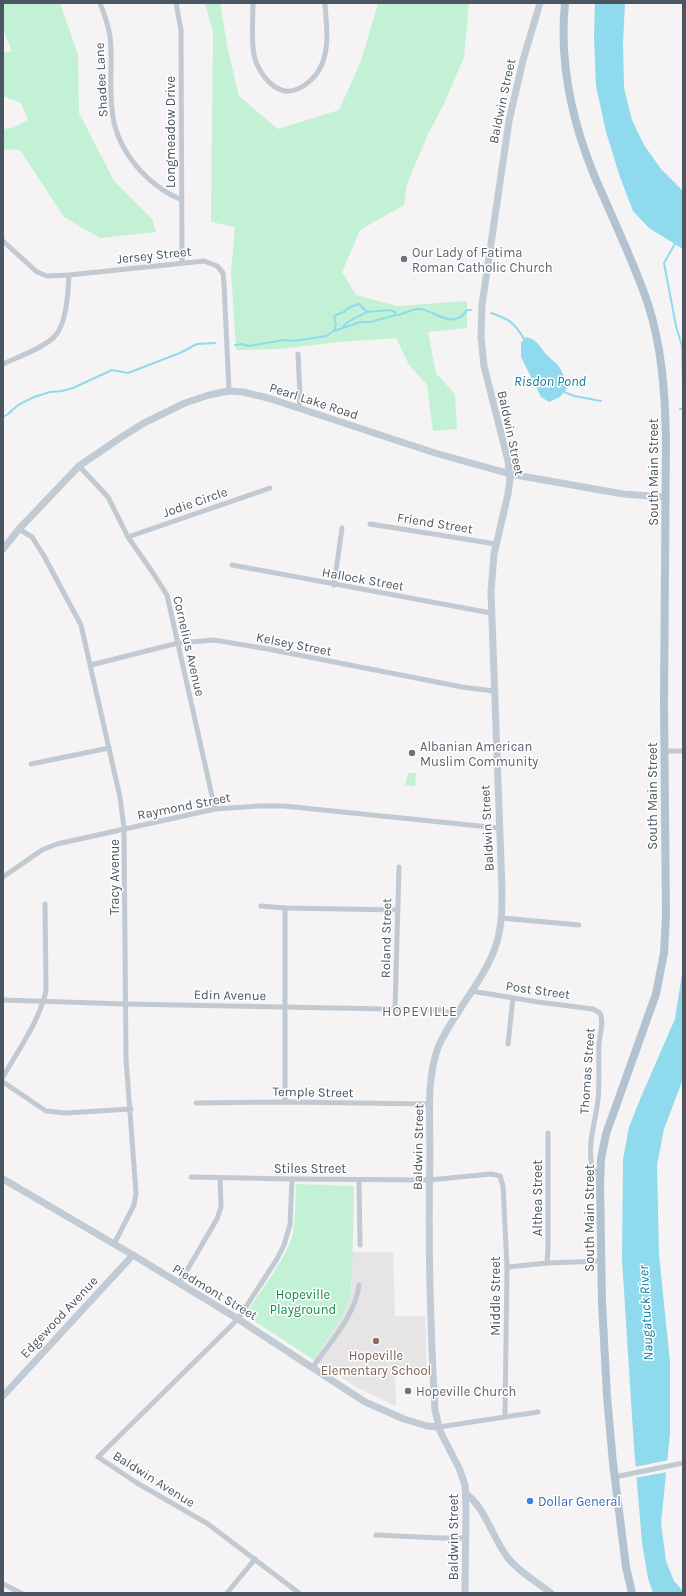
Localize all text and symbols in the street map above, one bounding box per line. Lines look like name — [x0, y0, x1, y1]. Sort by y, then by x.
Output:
street label: Shadee Lane — [92, 42, 110, 118]
street label: Baldwin Street — [486, 57, 518, 145]
street label: Longmeadow Drive — [163, 76, 178, 188]
street label: Jersey Street — [116, 244, 192, 266]
place label: Our Lady of Fatima Roman Catholic Church — [412, 245, 553, 275]
marker: Our Lady of Fatima Roman Catholic Church — [399, 254, 409, 264]
water label: Risdon Pond — [514, 373, 587, 390]
street label: Pearl Lake Road — [268, 380, 360, 422]
street label: Baldwin Street — [495, 389, 527, 477]
street label: South Main Street — [646, 418, 661, 526]
street label: Jodie Circle — [161, 484, 230, 520]
street label: Friend Street — [396, 510, 474, 536]
street label: Hallock Street — [321, 564, 405, 594]
street label: Cornelius Avenue — [170, 594, 208, 698]
street label: Kelsey Street — [255, 629, 333, 659]
place label: Albanian American Muslim Community — [420, 739, 538, 769]
street label: South Main Street — [645, 742, 660, 850]
marker: Albanian American Muslim Community — [407, 748, 417, 758]
street label: Baldwin Street — [477, 784, 497, 872]
street label: Raymond Street — [136, 790, 232, 822]
street label: Tracy Avenue — [107, 839, 122, 915]
street label: Roland Street — [378, 898, 394, 978]
street label: Post Street — [505, 978, 571, 1002]
street label: Edin Avenue — [194, 987, 267, 1003]
district label: HOPEVILLE — [382, 1003, 458, 1020]
street label: Thomas Street — [577, 1027, 598, 1115]
street label: Temple Street — [272, 1084, 354, 1100]
street label: Baldwin Street — [410, 1104, 426, 1190]
street label: Althea Street — [530, 1160, 545, 1236]
street label: Stiles Street — [274, 1161, 346, 1176]
street label: South Main Street — [582, 1164, 597, 1272]
street label: Middle Street — [488, 1256, 503, 1336]
street label: Piedmont Street — [170, 1261, 260, 1323]
water label: Naugatuck River — [635, 1264, 657, 1361]
street label: Edgewood Avenue — [17, 1273, 101, 1361]
park label: Hopeville Playground — [270, 1287, 336, 1317]
marker: Hopeville Elementary School — [371, 1336, 381, 1346]
place label: Hopeville Elementary School — [321, 1348, 431, 1378]
place label: Hopeville Church — [416, 1384, 516, 1399]
marker: Hopeville Church — [403, 1386, 413, 1396]
street label: Baldwin Avenue — [110, 1448, 198, 1510]
street label: Baldwin Street — [446, 1494, 461, 1580]
place label: Dollar General — [538, 1494, 621, 1509]
marker: Dollar General — [525, 1496, 535, 1506]

